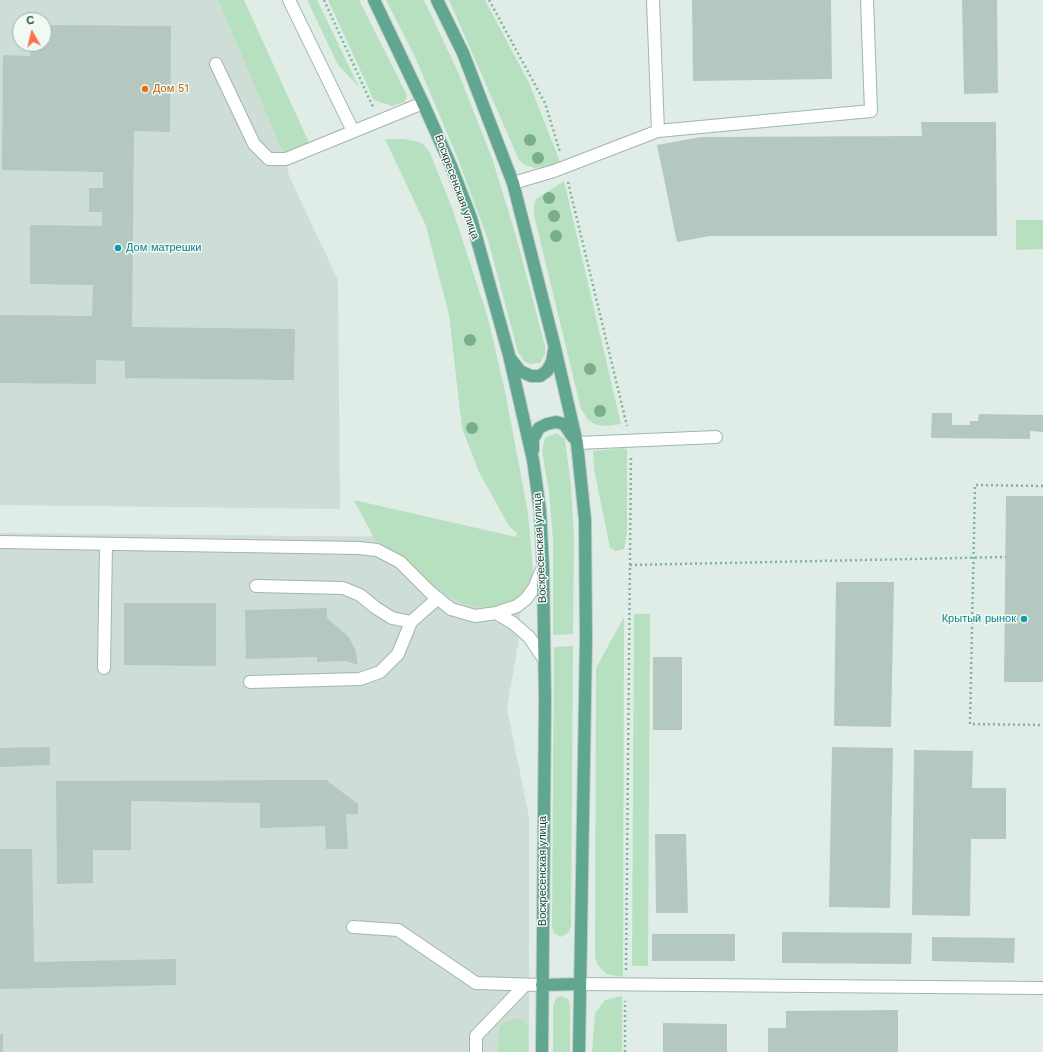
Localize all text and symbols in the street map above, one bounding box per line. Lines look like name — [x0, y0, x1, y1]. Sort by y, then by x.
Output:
north arrow — [12, 12, 52, 52]
text: С — [26, 14, 35, 28]
place label: Дом 51 — [153, 82, 189, 96]
marker: Дом 51 — [140, 84, 150, 94]
street label: Воскресенская улица — [432, 133, 482, 241]
place label: Дом матрешки — [126, 241, 201, 255]
marker: Дом матрешки — [113, 243, 123, 253]
street label: Воскресенская улица — [531, 493, 549, 603]
place label: Крытый рынок — [942, 612, 1016, 626]
marker: Крытый рынок — [1019, 614, 1029, 624]
street label: Воскресенская улица — [536, 816, 550, 926]

